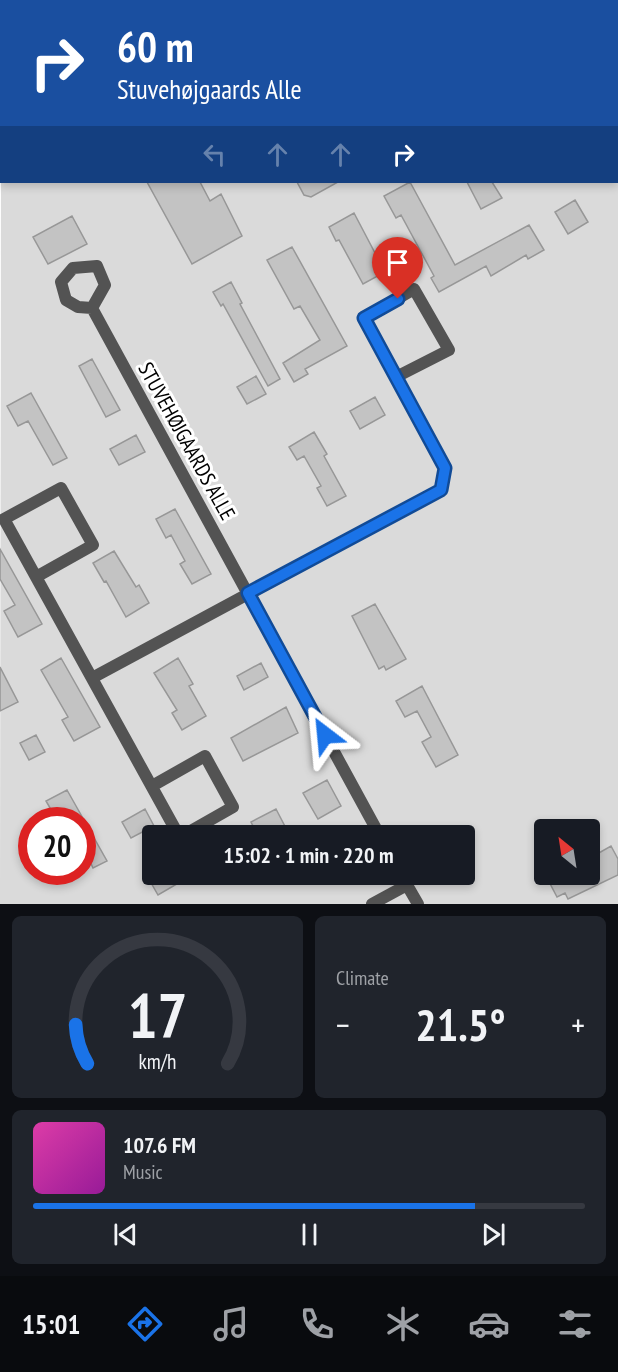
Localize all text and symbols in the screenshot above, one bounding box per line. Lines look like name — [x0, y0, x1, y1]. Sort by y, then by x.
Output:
text: 60 m — [117, 19, 194, 74]
icon: right — [18, 24, 96, 102]
text: Stuvehøjgaards Alle — [117, 72, 302, 106]
icon: left — [198, 138, 231, 171]
icon: ahead — [261, 138, 294, 171]
icon: ahead — [324, 138, 357, 171]
icon: right — [387, 138, 420, 171]
pin — [372, 237, 423, 299]
icon: arrive — [381, 246, 414, 279]
street label: STUVEHØJGAARDS ALLE — [132, 357, 242, 525]
position arrow — [293, 703, 357, 767]
speed limit sign: 20 — [18, 807, 96, 885]
north arrow — [534, 819, 600, 885]
map controls — [534, 819, 600, 885]
text: 15:02 · 1 min · 220 m — [223, 841, 394, 869]
text: Climate — [336, 965, 389, 991]
text: 17 — [128, 974, 187, 1055]
text: 21.5° — [415, 995, 506, 1053]
text: − — [336, 1003, 350, 1046]
text: + — [571, 1003, 585, 1046]
text: km/h — [138, 1047, 177, 1075]
text: 107.6 FM — [123, 1131, 196, 1159]
text: Music — [123, 1159, 163, 1185]
icon: previous — [109, 1218, 142, 1251]
icon: pause — [293, 1218, 326, 1251]
icon: next — [477, 1218, 510, 1251]
icon: directions — [124, 1303, 166, 1345]
icon: music — [210, 1303, 252, 1345]
icon: phone — [296, 1303, 338, 1345]
icon: climate — [382, 1303, 424, 1345]
icon: car — [468, 1303, 510, 1345]
icon: filters — [554, 1303, 596, 1345]
text: 15:01 — [22, 1307, 80, 1341]

